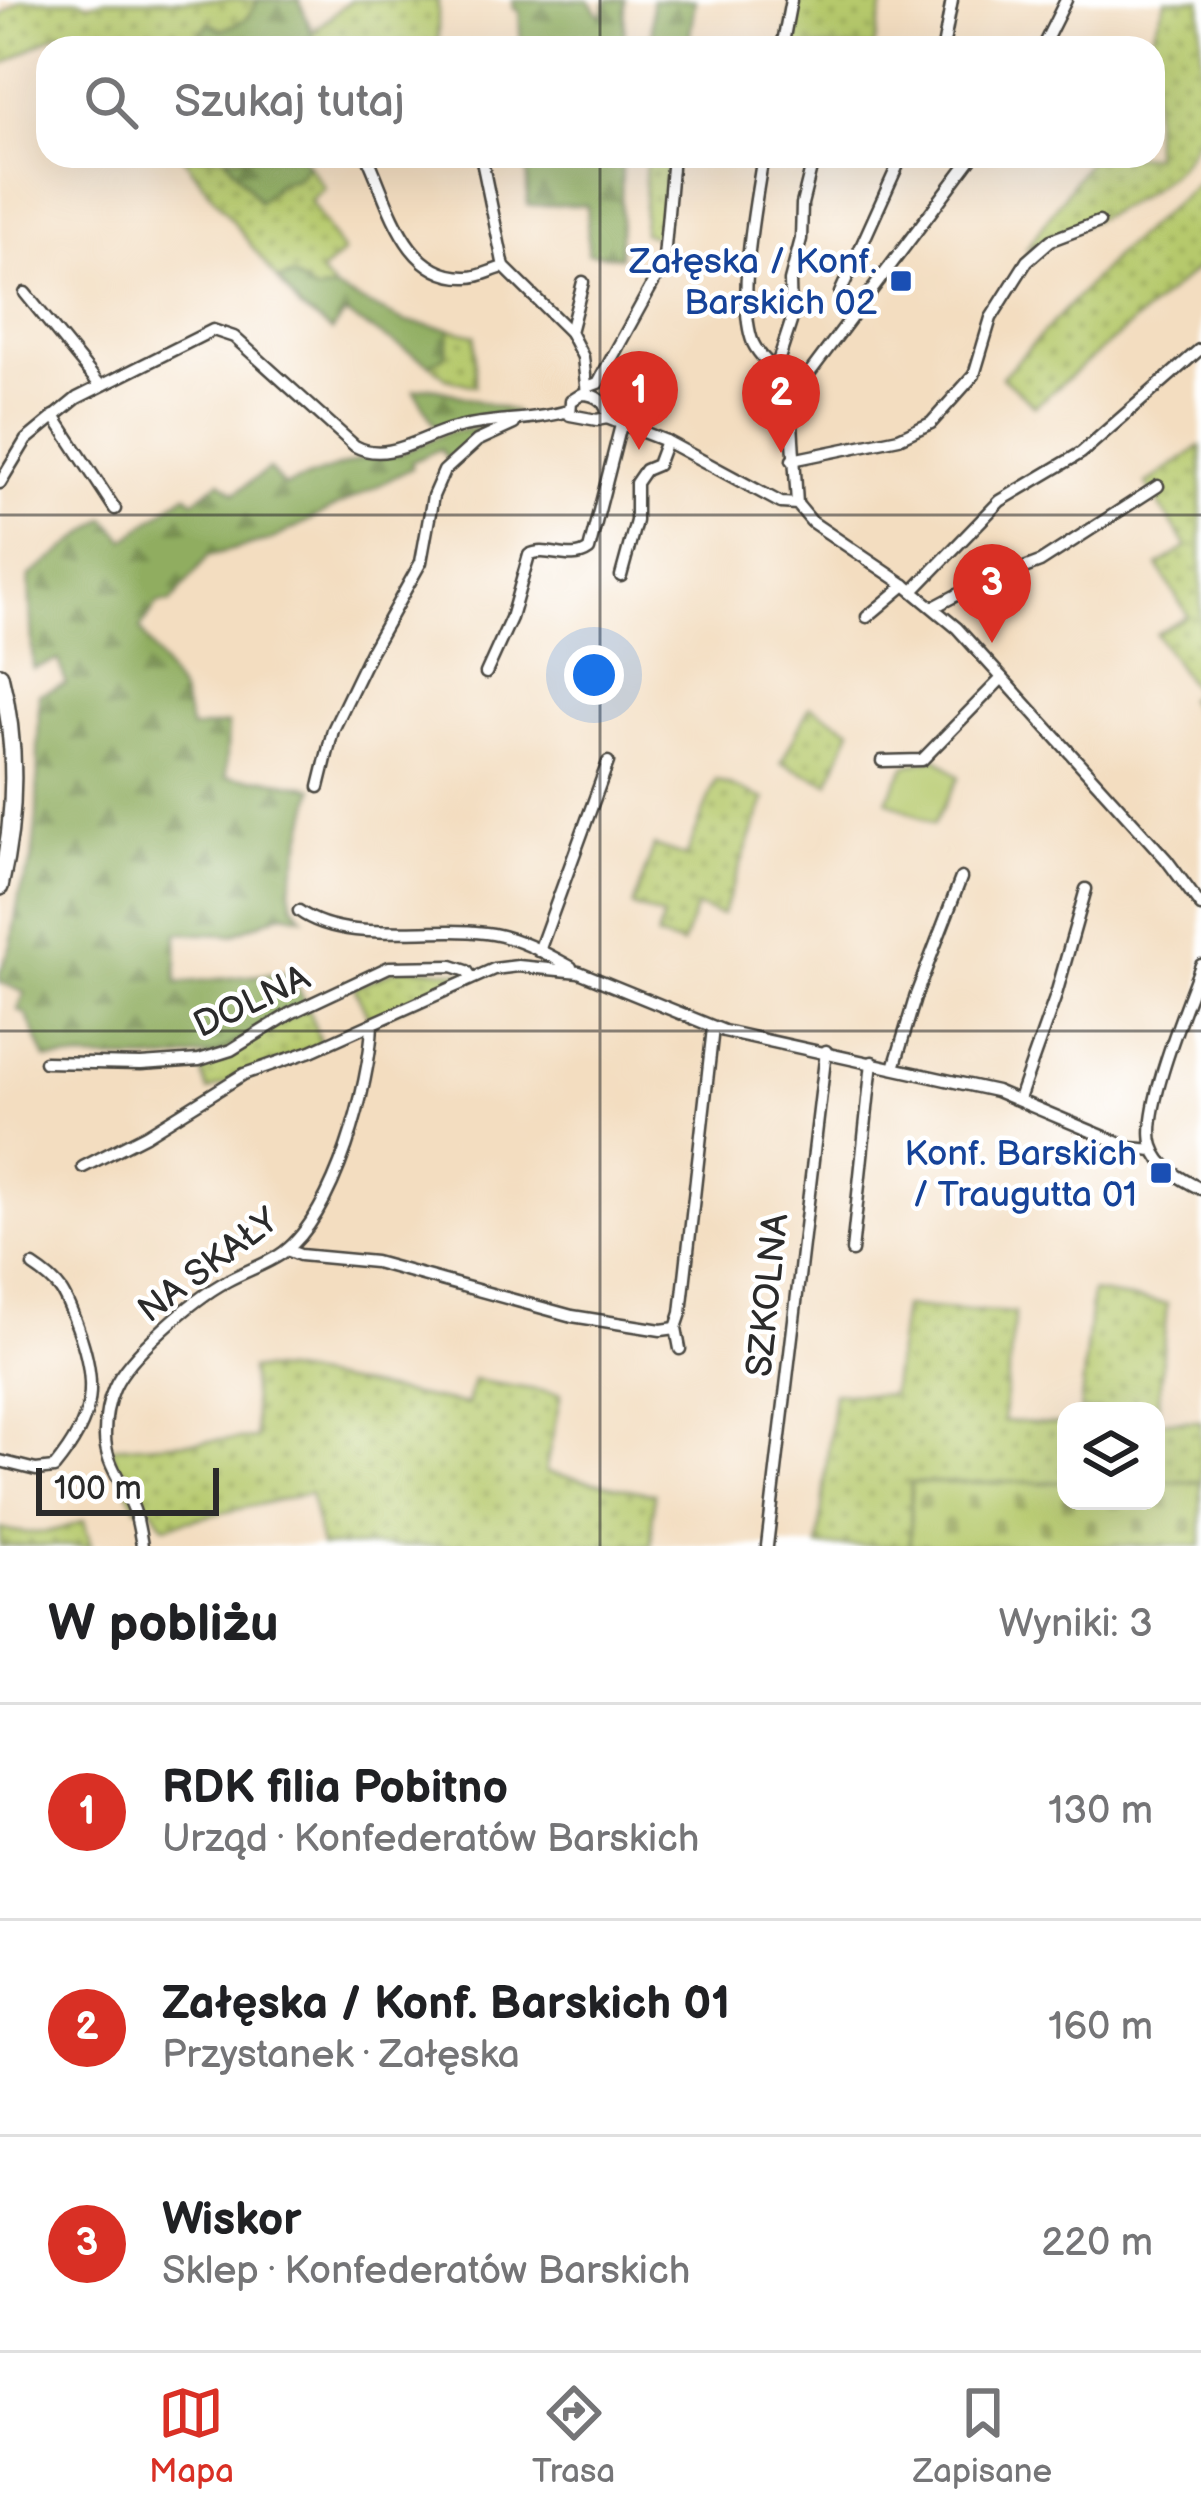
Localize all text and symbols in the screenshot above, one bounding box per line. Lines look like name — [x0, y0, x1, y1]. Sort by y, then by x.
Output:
search box — [36, 36, 1165, 168]
icon: search — [78, 69, 144, 135]
text: Szukaj tutaj — [174, 75, 405, 130]
place label: Załęska / Konf. Barskich 02 — [628, 241, 877, 325]
marker: Załęska / Konf. Barskich 02 — [888, 268, 914, 294]
pin: 1 — [600, 351, 678, 450]
pin: 2 — [742, 354, 820, 453]
pin: 3 — [953, 544, 1031, 643]
your location — [564, 645, 624, 705]
street label: DOLNA — [187, 957, 317, 1048]
place label: Konf. Barskich / Traugutta 01 — [904, 1133, 1137, 1217]
marker: Konf. Barskich / Traugutta 01 — [1148, 1160, 1174, 1186]
street label: NA SKAŁY — [130, 1199, 288, 1332]
street label: SZKOLNA — [739, 1212, 798, 1379]
map controls — [1057, 1402, 1165, 1510]
button: layers — [1057, 1402, 1165, 1510]
scale bar — [36, 1462, 219, 1515]
text: 100 m — [54, 1469, 142, 1509]
text: W pobliżu — [48, 1594, 279, 1655]
text: Wyniki: 3 — [998, 1601, 1153, 1648]
text: RDK filia Pobitno — [162, 1761, 508, 1816]
text: 1 — [79, 1788, 95, 1835]
text: 130 m — [1048, 1788, 1153, 1835]
text: Urząd · Konfederatów Barskich — [162, 1816, 699, 1863]
text: Załęska / Konf. Barskich 01 — [162, 1977, 730, 2032]
text: 2 — [75, 2004, 99, 2051]
text: 160 m — [1048, 2004, 1153, 2051]
text: Przystanek · Załęska — [162, 2032, 520, 2079]
text: Wiskor — [162, 2193, 301, 2248]
text: 3 — [76, 2220, 98, 2267]
text: 220 m — [1041, 2220, 1153, 2267]
text: Sklep · Konfederatów Barskich — [162, 2248, 690, 2295]
tab: Mapa — [149, 2380, 234, 2492]
tab: Trasa — [532, 2380, 615, 2492]
tab: Zapisane — [913, 2380, 1052, 2492]

